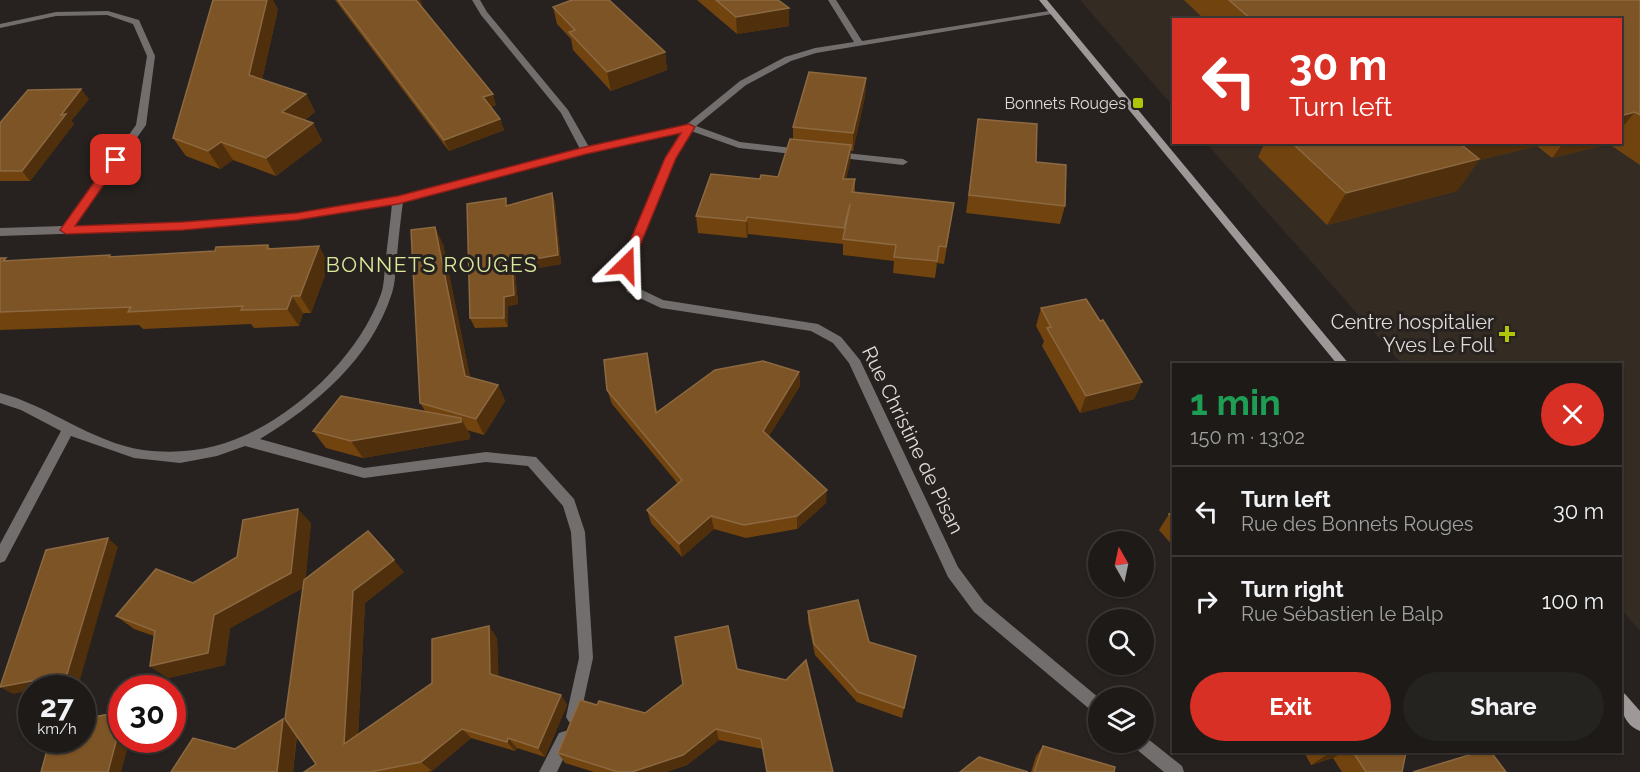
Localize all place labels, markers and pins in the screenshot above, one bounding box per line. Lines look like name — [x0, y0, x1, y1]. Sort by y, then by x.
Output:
place label: Bonnets Rouges — [1004, 94, 1126, 113]
marker: Bonnets Rouges — [1131, 96, 1145, 110]
pin — [90, 134, 141, 185]
place label: Centre hospitalier Yves Le Foll — [1331, 310, 1495, 357]
marker: Centre hospitalier Yves Le Foll — [1498, 325, 1516, 343]

